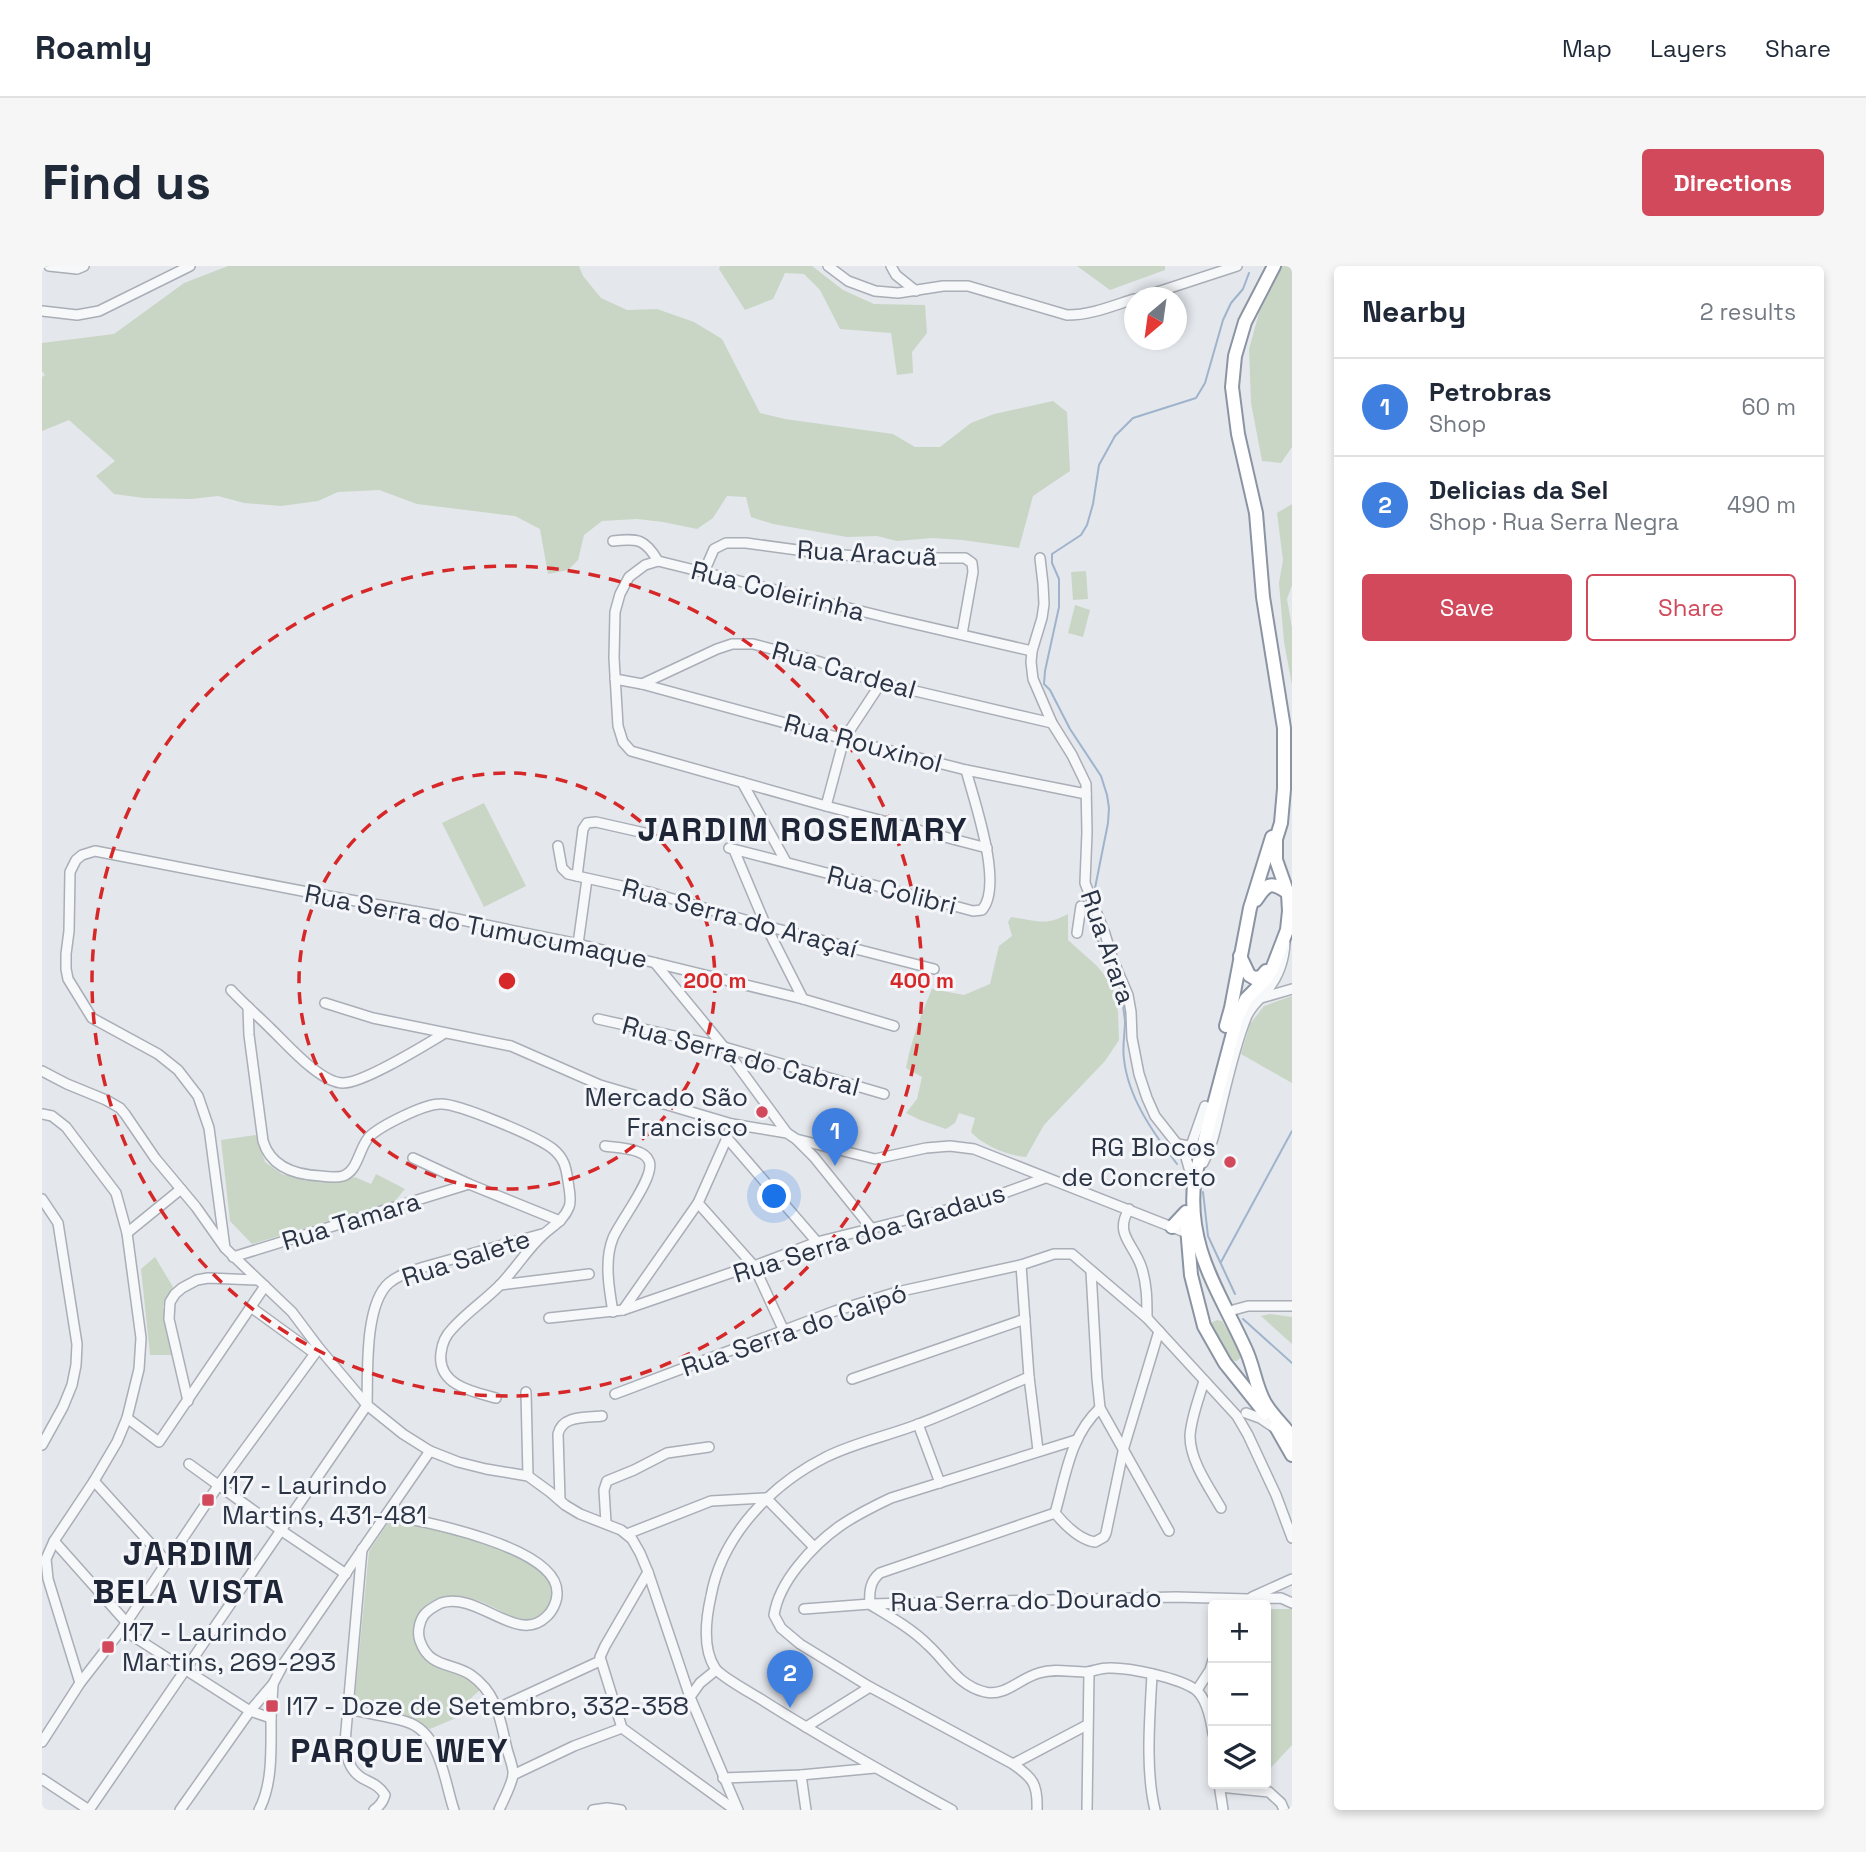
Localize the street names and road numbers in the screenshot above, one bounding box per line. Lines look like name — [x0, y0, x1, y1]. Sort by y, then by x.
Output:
street label: Rua Aracuã — [796, 532, 938, 574]
street label: Rua Coleirinha — [688, 553, 868, 629]
street label: Rua Cardeal — [768, 633, 920, 707]
street label: Rua Rouxinol — [780, 706, 946, 780]
street label: Rua Colibri — [824, 857, 960, 923]
street label: Rua Serra do Araçaí — [619, 870, 862, 966]
street label: Rua Serra do Tumucumaque — [302, 876, 650, 976]
street label: Rua Arara — [1073, 885, 1143, 1009]
street label: Rua Serra do Cabral — [618, 1008, 864, 1104]
street label: Rua Serra doa Gradaus — [729, 1175, 1009, 1291]
street label: Rua Tamara — [278, 1184, 424, 1258]
street label: Rua Salete — [398, 1221, 534, 1295]
street label: Rua Serra do Caipó — [677, 1275, 911, 1385]
street label: Rua Serra do Dourado — [890, 1581, 1162, 1619]

